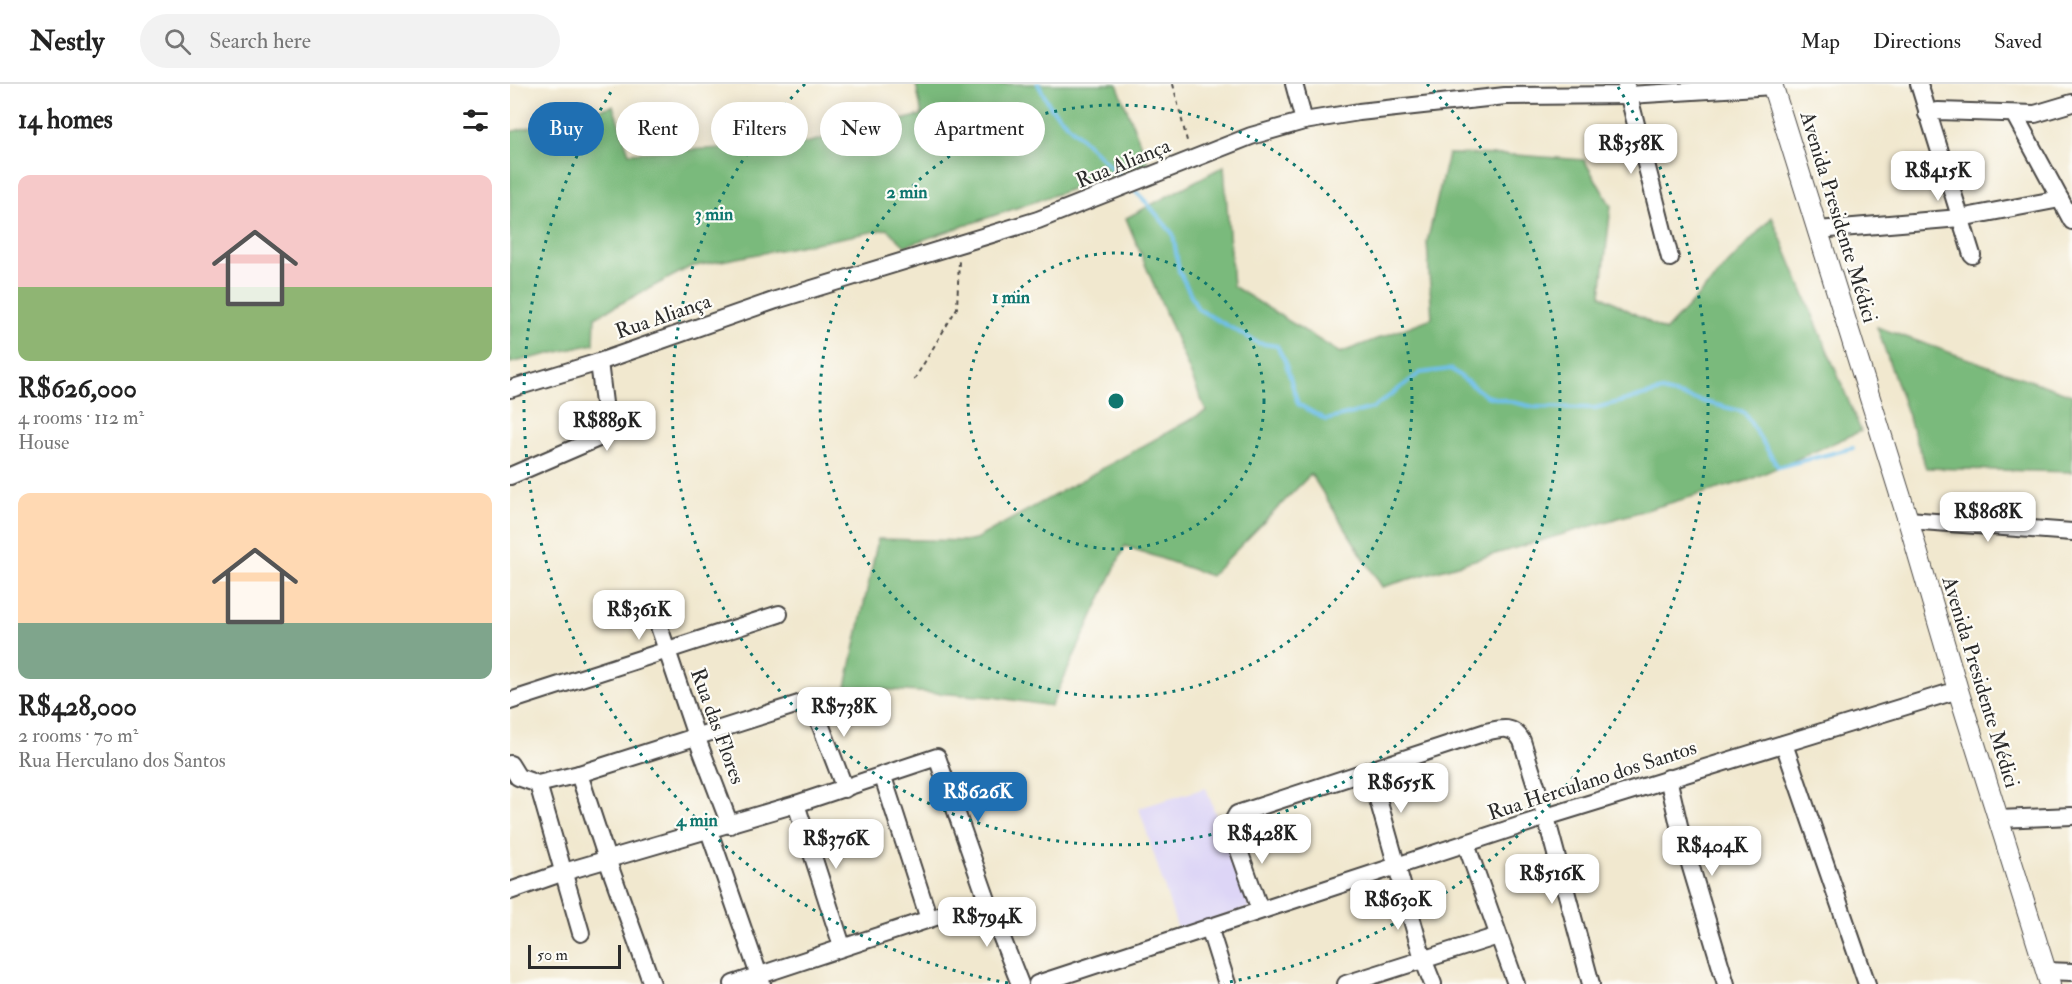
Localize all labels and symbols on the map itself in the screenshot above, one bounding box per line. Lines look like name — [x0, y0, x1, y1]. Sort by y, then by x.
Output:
street label: Avenida Presidente Médici — [1793, 107, 1884, 327]
pin: R$358K — [1582, 124, 1680, 175]
street label: Rua Aliança — [1072, 132, 1175, 195]
pin: R$415K — [1889, 151, 1987, 202]
text: 2 min — [887, 181, 928, 204]
text: 3 min — [695, 203, 734, 226]
text: 1 min — [992, 286, 1031, 309]
street label: Rua Aliança — [612, 287, 715, 345]
centre of rings — [1106, 391, 1126, 411]
pin: R$889K — [558, 401, 656, 452]
pin: R$868K — [1939, 492, 2037, 543]
street label: Avenida Presidente Médici — [1935, 572, 2026, 792]
pin: R$361K — [590, 590, 688, 641]
street label: Rua das Flores — [684, 664, 751, 788]
pin: R$738K — [795, 687, 893, 738]
street label: Rua Herculano dos Santos — [1484, 734, 1700, 827]
pin: R$655K — [1352, 763, 1450, 814]
pin: R$626K — [929, 772, 1027, 823]
text: 4 min — [675, 809, 718, 832]
pin: R$428K — [1213, 814, 1311, 865]
pin: R$376K — [787, 819, 885, 870]
pin: R$404K — [1663, 826, 1761, 877]
pin: R$516K — [1503, 854, 1601, 905]
pin: R$630K — [1349, 880, 1447, 931]
pin: R$794K — [938, 897, 1036, 948]
scale bar — [528, 942, 621, 970]

